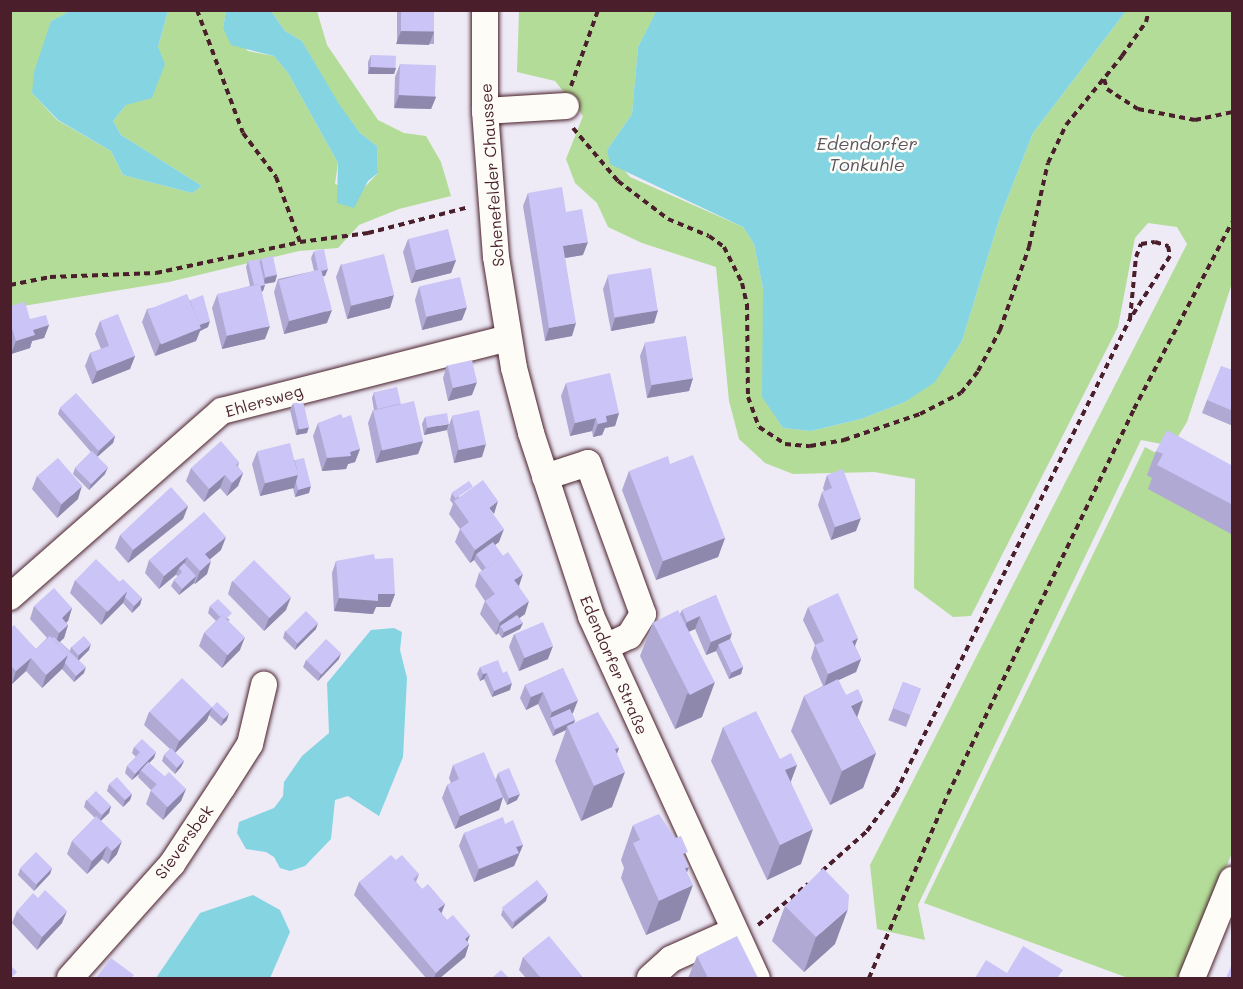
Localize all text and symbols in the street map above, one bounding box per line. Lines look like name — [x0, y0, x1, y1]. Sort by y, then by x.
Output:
street label: Schenefelder Chaussee — [476, 83, 508, 267]
water label: Edendorfer Tonkuhle — [816, 133, 918, 176]
street label: Ehlersweg — [223, 381, 305, 421]
street label: Edendorfer Straße — [576, 593, 652, 737]
street label: Sieversbek — [151, 801, 217, 883]

